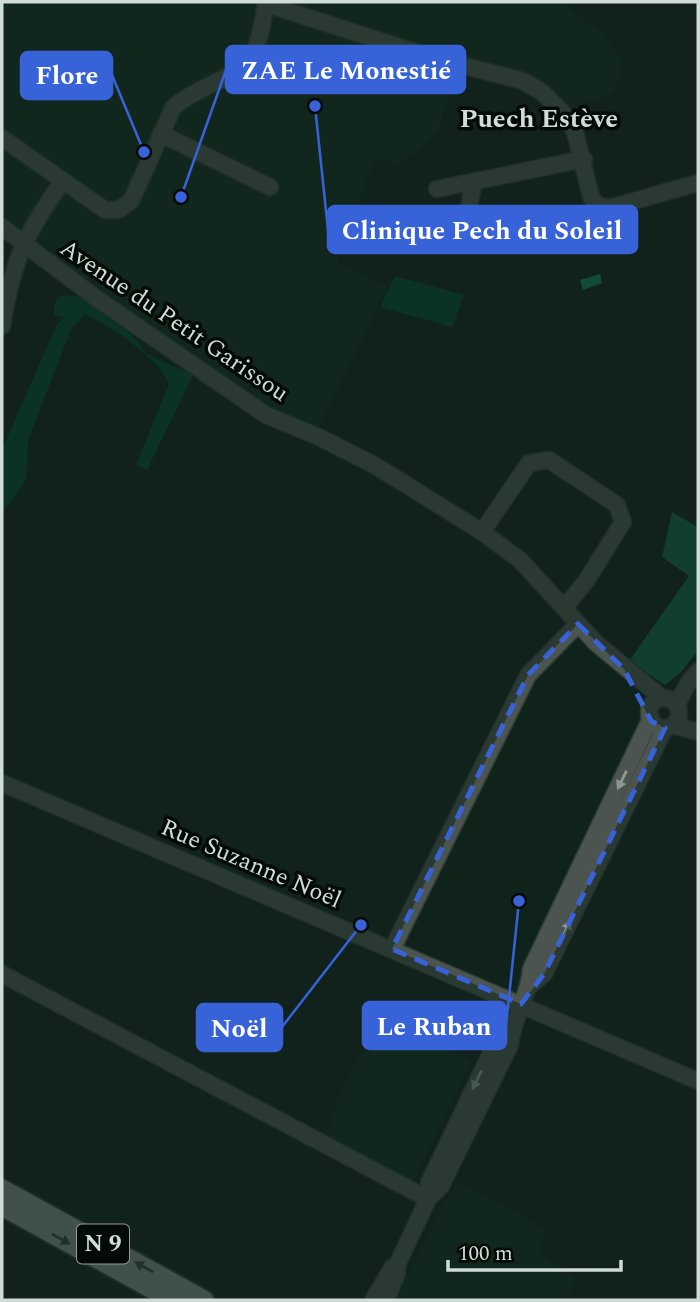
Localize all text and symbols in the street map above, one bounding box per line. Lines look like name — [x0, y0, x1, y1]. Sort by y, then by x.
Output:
callout: ZAE Le Monestié — [226, 46, 465, 93]
text: ZAE Le Monestié — [241, 51, 451, 91]
callout: Flore — [21, 52, 112, 99]
text: Flore — [36, 56, 98, 96]
district label: Puech Estève — [460, 99, 618, 139]
callout: Clinique Pech du Soleil — [328, 206, 637, 253]
text: Clinique Pech du Soleil — [342, 211, 622, 251]
street label: Avenue du Petit Garissou — [52, 231, 296, 411]
one-way arrow — [616, 770, 628, 790]
street label: Rue Suzanne Noël — [155, 810, 347, 918]
one-way arrow — [560, 920, 571, 940]
callout: Le Ruban — [363, 1002, 506, 1049]
callout: Noël — [197, 1004, 282, 1051]
text: Le Ruban — [377, 1007, 492, 1047]
text: Noël — [210, 1009, 268, 1049]
one-way arrow — [472, 1070, 483, 1090]
road number: N 9 — [77, 1224, 129, 1264]
scale bar — [448, 1228, 621, 1272]
one-way arrow — [52, 1233, 71, 1245]
text: 100 m — [458, 1238, 513, 1270]
one-way arrow — [134, 1261, 154, 1273]

